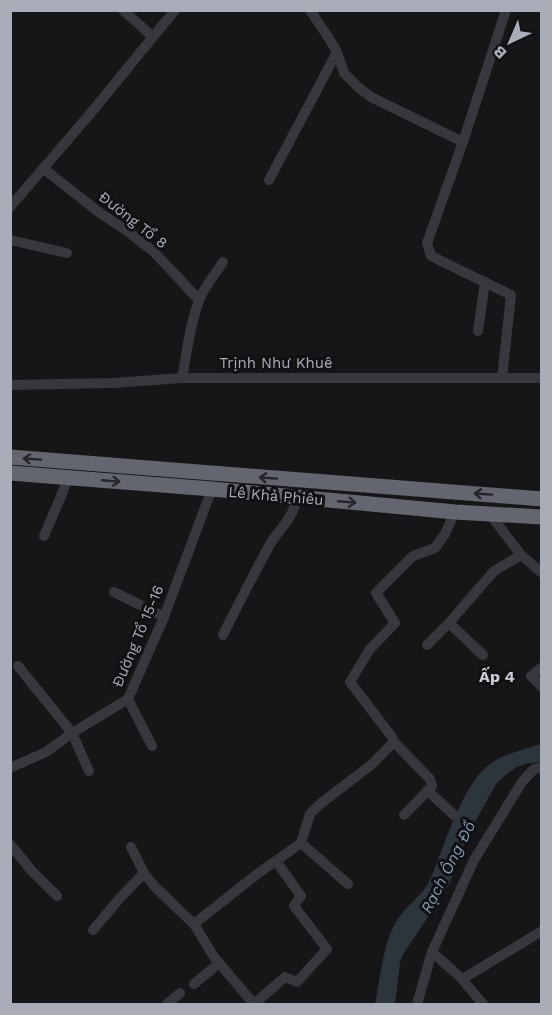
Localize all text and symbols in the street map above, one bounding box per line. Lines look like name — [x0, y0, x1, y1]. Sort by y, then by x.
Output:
north arrow — [480, 12, 540, 72]
text: B — [489, 42, 510, 63]
street label: Đường Tổ 8 — [95, 188, 171, 252]
street label: Trịnh Như Khuê — [219, 354, 333, 372]
one-way arrow — [22, 453, 42, 464]
one-way arrow — [258, 472, 278, 483]
one-way arrow — [100, 476, 120, 487]
street label: Lê Khả Phiêu — [228, 483, 324, 509]
one-way arrow — [474, 489, 494, 500]
one-way arrow — [336, 497, 356, 508]
street label: Đường Tổ 15-16 — [108, 582, 168, 690]
district label: Ấp 4 — [479, 666, 515, 686]
water label: Rạch Ông Đồ — [417, 818, 479, 916]

